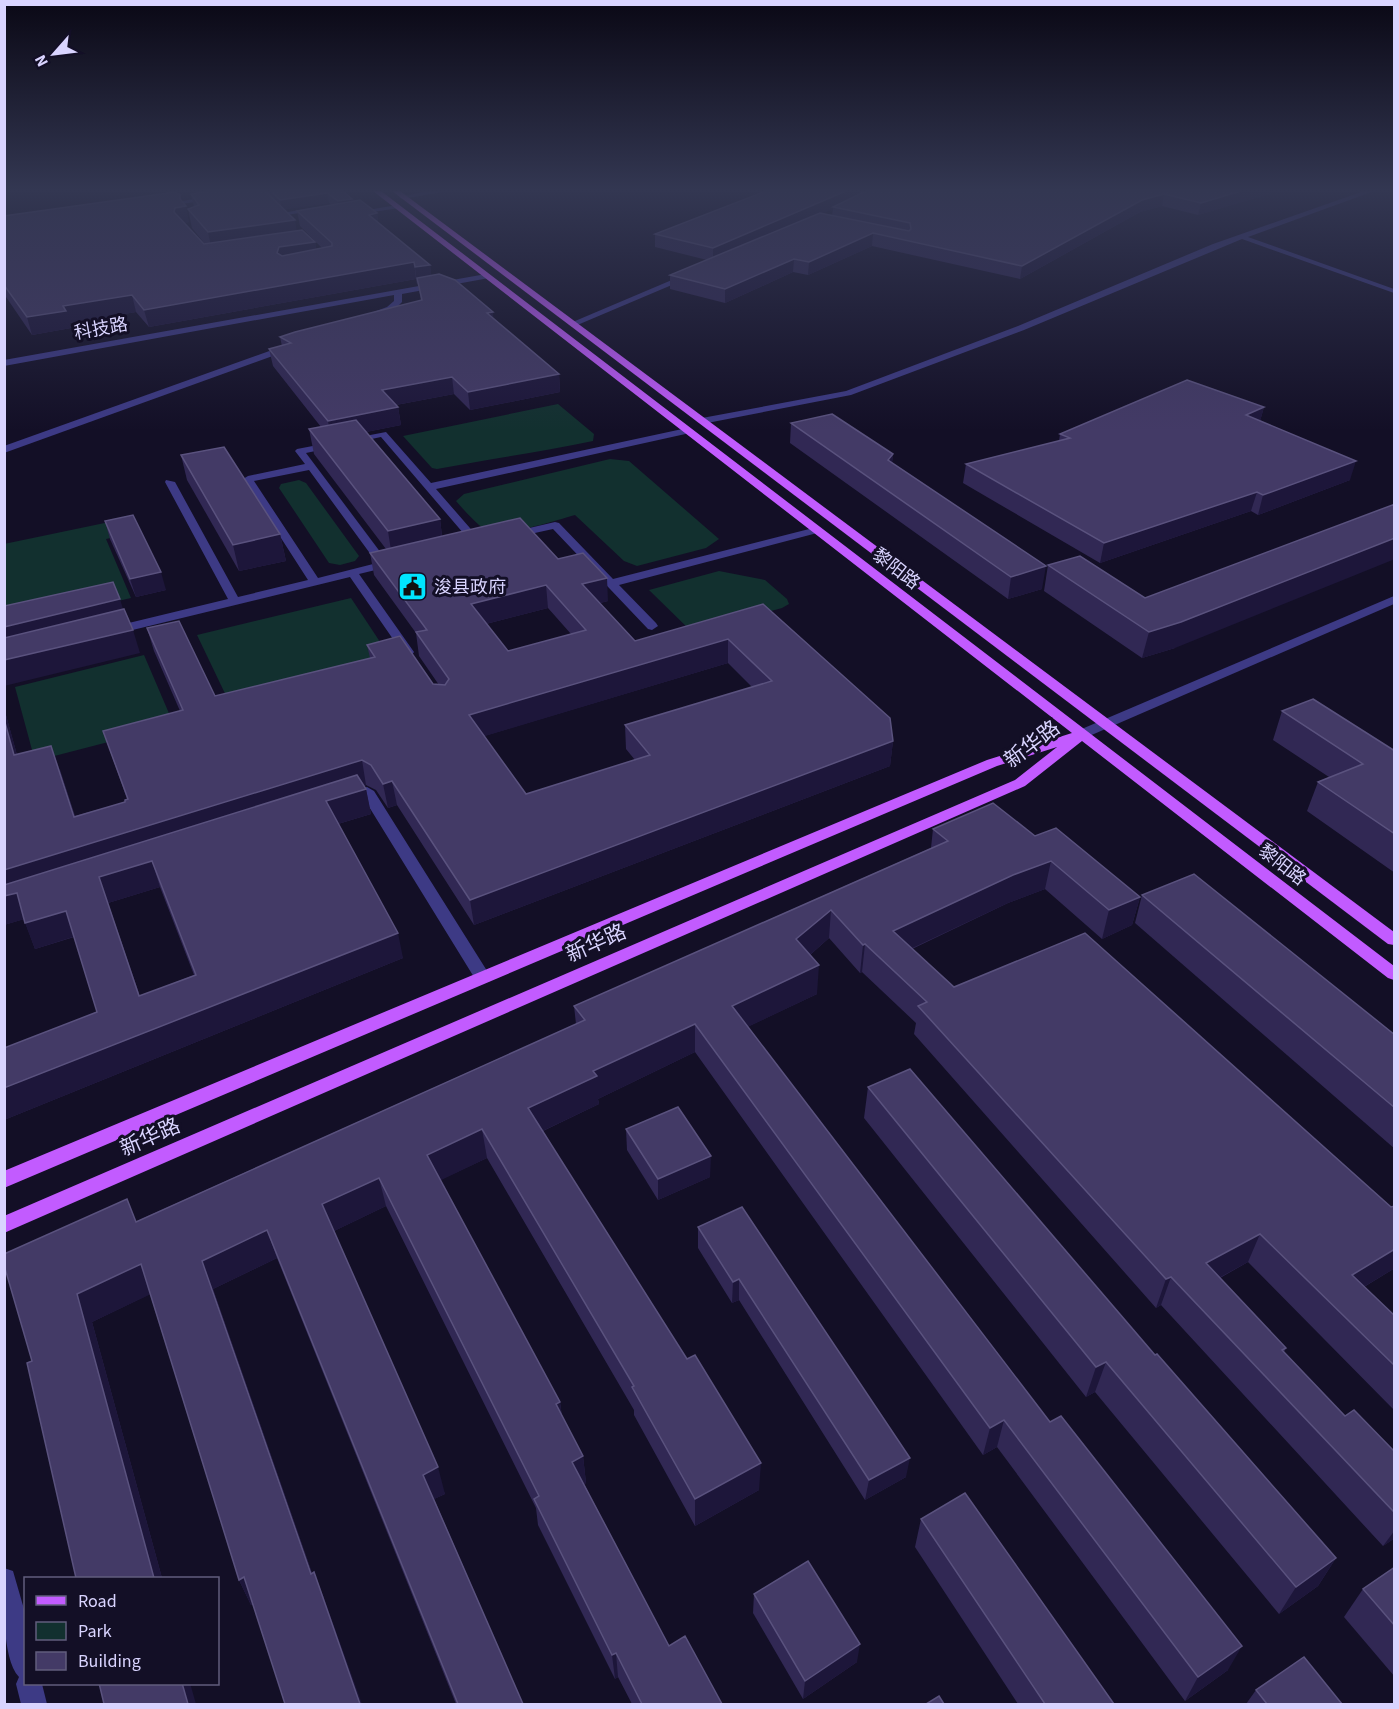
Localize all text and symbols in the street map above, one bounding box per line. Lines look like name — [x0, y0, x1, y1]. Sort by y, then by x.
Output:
north arrow — [24, 24, 84, 84]
text: N — [29, 51, 54, 70]
street label: 科技路 — [72, 312, 130, 346]
street label: 黎阳路 — [867, 543, 925, 595]
public building icon: 浚县政府 — [397, 571, 429, 603]
place label: 浚县政府 — [434, 575, 506, 600]
street label: 新华路 — [998, 713, 1066, 775]
street label: 黎阳路 — [1253, 839, 1311, 891]
street label: 新华路 — [561, 916, 631, 970]
street label: 新华路 — [115, 1110, 185, 1164]
legend — [24, 1577, 219, 1685]
text: Road — [78, 1589, 117, 1614]
text: Park — [78, 1619, 112, 1644]
text: Building — [78, 1649, 141, 1674]

